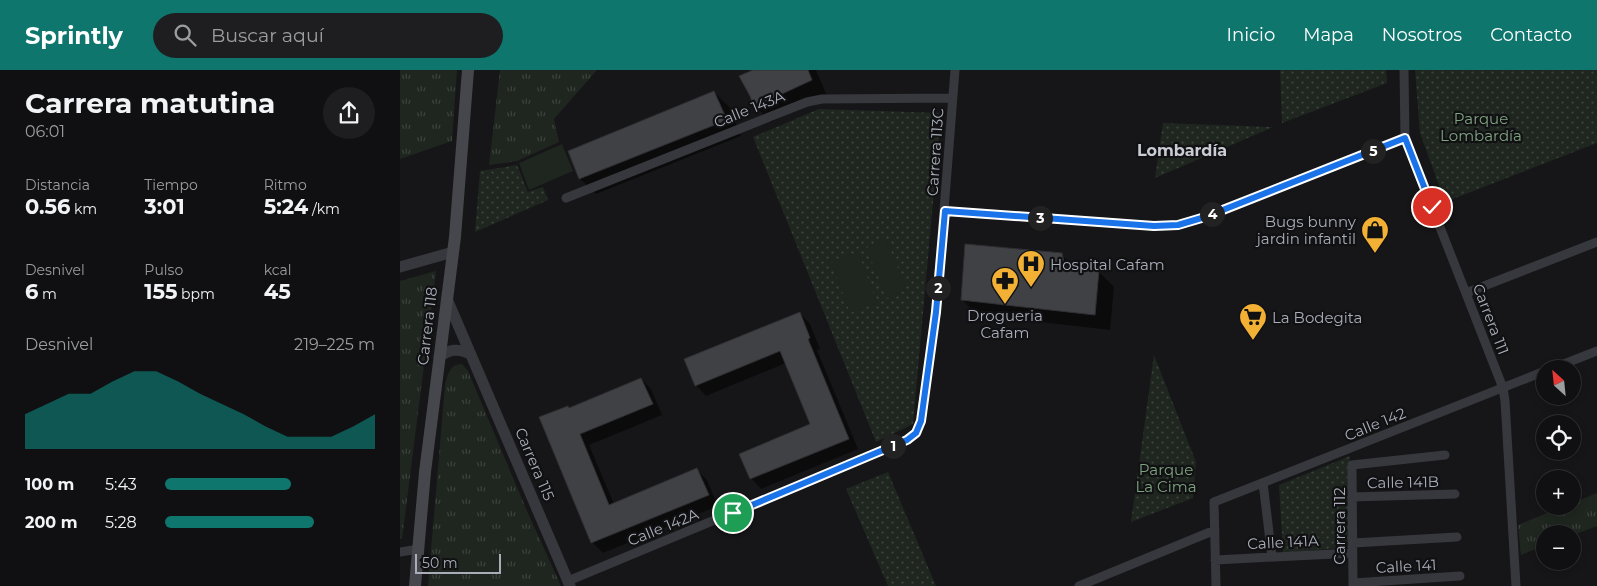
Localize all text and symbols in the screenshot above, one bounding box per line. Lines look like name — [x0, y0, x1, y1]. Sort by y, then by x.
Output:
search box — [153, 13, 503, 58]
text: Sprintly — [25, 21, 123, 50]
icon: search — [171, 21, 199, 49]
text: Buscar aquí — [211, 24, 324, 47]
text: Inicio — [1227, 24, 1275, 46]
text: Mapa — [1303, 24, 1354, 46]
text: Nosotros — [1382, 24, 1462, 46]
text: Contacto — [1490, 24, 1572, 46]
text: Carrera matutina — [25, 86, 275, 120]
street label: Calle 143A — [711, 86, 787, 132]
button: share — [323, 87, 375, 139]
street label: Carrera 113C — [922, 107, 948, 197]
park label: Parque Lombardía — [1440, 109, 1522, 145]
text: 06:01 — [25, 122, 65, 141]
pin: 5 — [1360, 138, 1386, 164]
district label: Lombardía — [1137, 141, 1227, 160]
text: 5 — [1369, 142, 1378, 160]
text: Distancia — [25, 176, 90, 194]
text: Tiempo — [144, 176, 198, 194]
text: Ritmo — [264, 176, 307, 194]
pin — [1411, 186, 1453, 228]
icon: check — [1418, 193, 1446, 221]
text: 0.56 — [25, 194, 70, 219]
text: 3:01 — [144, 194, 185, 219]
text: 5:24 — [264, 194, 308, 219]
text: km — [70, 200, 97, 218]
text: /km — [308, 200, 340, 218]
pin: 4 — [1200, 202, 1224, 226]
text: 4 — [1208, 205, 1217, 223]
pin: 3 — [1028, 206, 1052, 230]
text: 3 — [1036, 209, 1045, 227]
place label: Bugs bunny jardin infantil — [1255, 212, 1357, 248]
shop icon: Bugs bunny jardin infantil — [1360, 215, 1390, 254]
hospital icon: Hospital Cafam — [1016, 249, 1046, 288]
place label: Hospital Cafam — [1050, 255, 1165, 274]
text: Desnivel — [25, 261, 85, 279]
text: Pulso — [144, 261, 183, 279]
text: kcal — [264, 261, 292, 279]
pharmacy icon: Drogueria Cafam — [990, 266, 1020, 305]
pin: 2 — [926, 276, 950, 300]
text: 6 — [25, 279, 38, 304]
text: 155 — [144, 279, 177, 304]
text: 45 — [264, 279, 291, 304]
text: 2 — [934, 279, 943, 297]
street label: Carrera 111 — [1469, 281, 1513, 357]
text: m — [38, 285, 57, 303]
text: bpm — [177, 285, 215, 303]
street label: Carrera 118 — [413, 286, 441, 366]
supermarket icon: La Bodegita — [1238, 302, 1268, 341]
place label: Drogueria Cafam — [967, 306, 1043, 342]
place label: La Bodegita — [1272, 308, 1362, 327]
text: Desnivel — [25, 335, 93, 354]
text: 219–225 m — [294, 335, 375, 354]
north arrow — [1536, 360, 1581, 405]
map controls — [1536, 360, 1581, 570]
street label: Calle 142 — [1342, 403, 1408, 445]
button: locate — [1536, 415, 1581, 460]
street label: Carrera 115 — [511, 425, 559, 503]
pin: 1 — [880, 434, 906, 458]
text: 1 — [891, 437, 896, 455]
park label: Parque La Cima — [1135, 460, 1197, 496]
button: + — [1536, 470, 1581, 515]
street label: Calle 141B — [1367, 472, 1439, 492]
text: 100 m — [25, 475, 74, 494]
text: 5:43 — [105, 475, 137, 494]
street label: Carrera 112 — [1330, 487, 1349, 565]
pin — [712, 492, 754, 534]
icon: arrive — [719, 499, 747, 527]
street label: Calle 142A — [625, 504, 702, 550]
text: 200 m — [25, 513, 77, 532]
text: 5:28 — [105, 513, 137, 532]
button: − — [1536, 525, 1581, 570]
street label: Calle 141A — [1247, 531, 1319, 553]
scale bar — [415, 551, 501, 574]
text: 50 m — [422, 554, 458, 572]
street label: Calle 141 — [1375, 555, 1437, 577]

